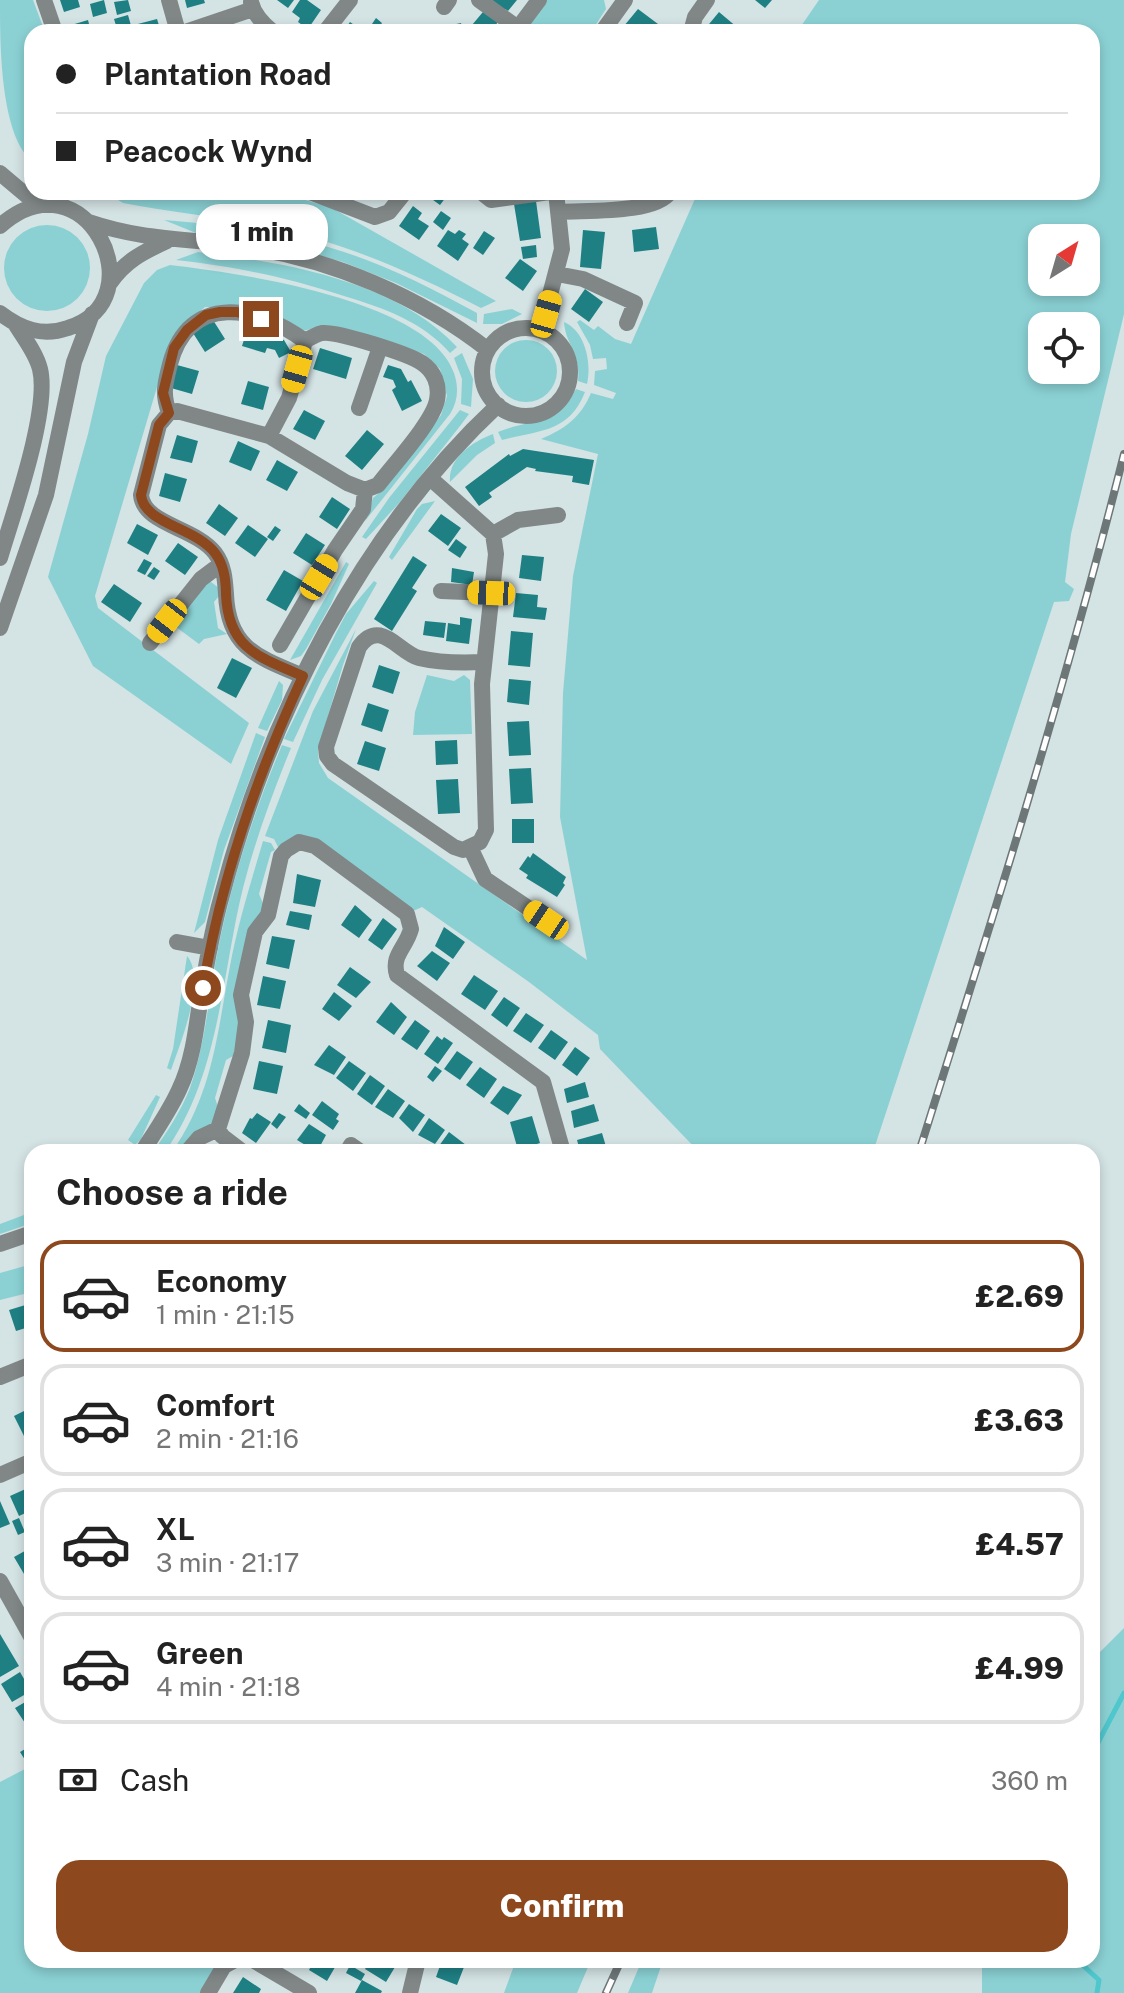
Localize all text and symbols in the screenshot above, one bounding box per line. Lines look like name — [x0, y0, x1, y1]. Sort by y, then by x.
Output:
text: Plantation Road — [104, 56, 332, 92]
text: Peacock Wynd — [104, 133, 313, 169]
callout: 1 min — [195, 203, 327, 259]
text: 1 min — [230, 216, 294, 247]
north arrow — [1028, 224, 1100, 296]
map controls — [1028, 224, 1100, 384]
car — [528, 288, 564, 340]
route end — [243, 301, 279, 337]
button: locate — [1028, 312, 1100, 384]
car — [279, 343, 315, 395]
car — [296, 550, 342, 604]
car — [467, 580, 515, 606]
car — [143, 595, 191, 647]
car — [519, 897, 573, 943]
route start — [185, 970, 221, 1006]
text: Choose a ride — [56, 1171, 288, 1213]
icon: car — [60, 1260, 132, 1332]
text: Economy — [156, 1263, 287, 1299]
text: £2.69 — [975, 1278, 1064, 1314]
text: 1 min · 21:15 — [156, 1299, 295, 1330]
icon: car — [60, 1384, 132, 1456]
text: Comfort — [156, 1387, 275, 1423]
text: £3.63 — [974, 1402, 1064, 1438]
text: 2 min · 21:16 — [156, 1423, 299, 1454]
icon: car — [60, 1508, 132, 1580]
text: XL — [156, 1511, 195, 1547]
text: £4.57 — [975, 1526, 1064, 1562]
text: 3 min · 21:17 — [156, 1547, 299, 1578]
icon: car — [60, 1632, 132, 1704]
text: Green — [156, 1635, 243, 1671]
text: £4.99 — [975, 1650, 1064, 1686]
text: 4 min · 21:18 — [156, 1671, 301, 1702]
icon: cash — [56, 1758, 100, 1802]
text: Cash — [120, 1762, 189, 1798]
text: 360 m — [991, 1765, 1068, 1796]
button: Confirm — [56, 1860, 1068, 1952]

